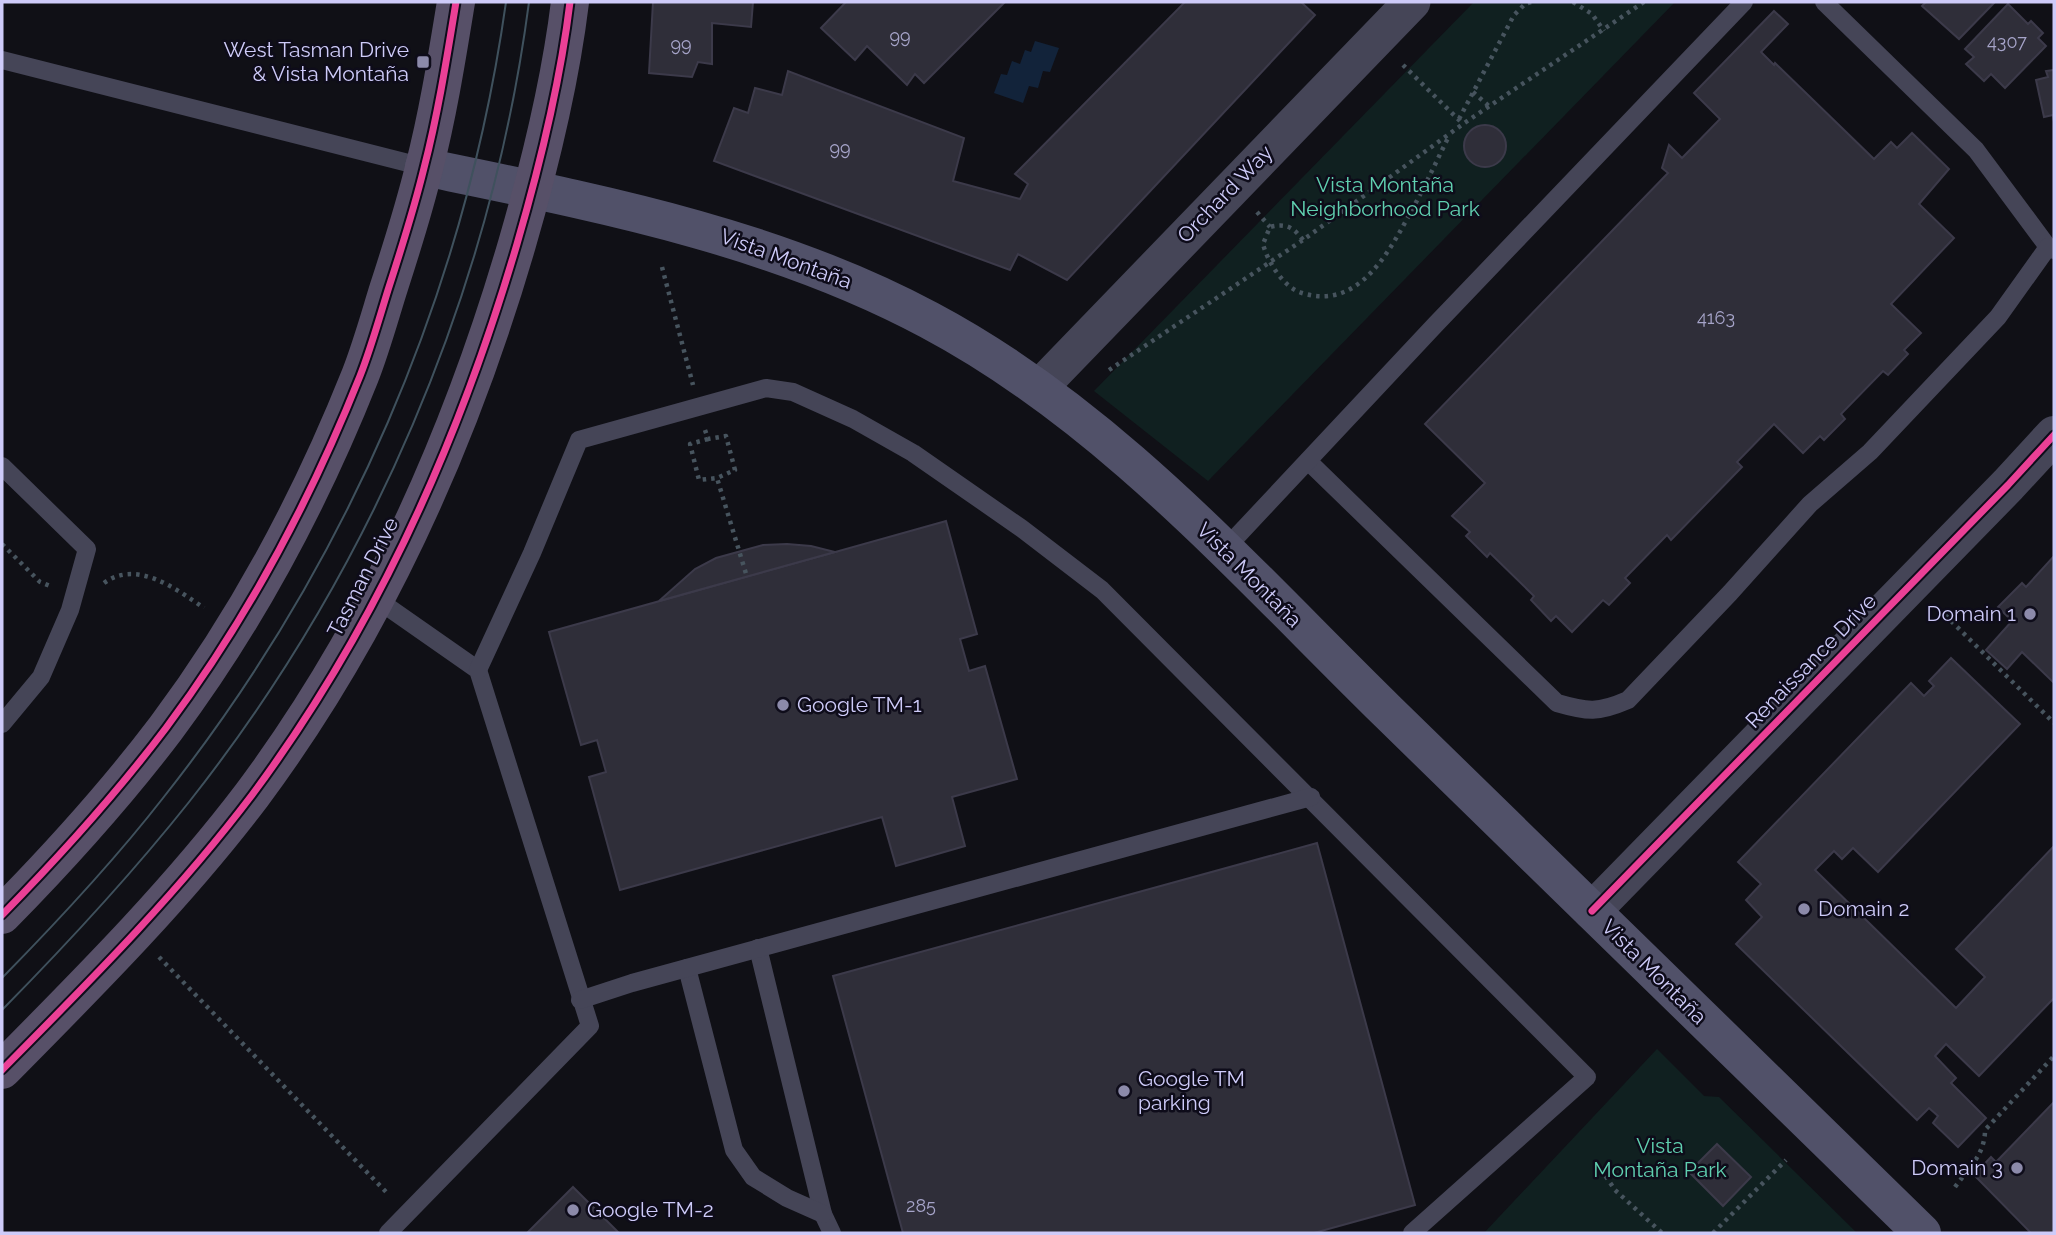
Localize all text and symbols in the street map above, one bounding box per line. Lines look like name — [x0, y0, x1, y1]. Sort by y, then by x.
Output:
house number: 99 — [889, 26, 911, 47]
house number: 4307 — [1987, 31, 2027, 52]
house number: 99 — [670, 34, 692, 55]
place label: West Tasman Drive & Vista Montaña — [224, 37, 409, 86]
marker: West Tasman Drive & Vista Montaña — [415, 54, 431, 70]
house number: 99 — [829, 138, 851, 159]
street label: Orchard Way — [1172, 140, 1277, 248]
park label: Vista Montaña Neighborhood Park — [1290, 172, 1480, 221]
street label: Vista Montaña — [717, 223, 855, 294]
house number: 4163 — [1697, 307, 1735, 328]
street label: Tasman Drive — [322, 513, 403, 641]
street label: Vista Montaña — [1192, 517, 1307, 632]
street label: Renaissance Drive — [1740, 588, 1881, 733]
place label: Domain 1 — [1927, 601, 2016, 626]
marker: Domain 1 — [2022, 606, 2038, 622]
place label: Google TM-1 — [797, 692, 922, 717]
marker: Google TM-1 — [775, 697, 791, 713]
place label: Domain 2 — [1818, 896, 1909, 921]
marker: Domain 2 — [1796, 901, 1812, 917]
street label: Vista Montaña — [1597, 914, 1712, 1029]
place label: Google TM parking — [1138, 1066, 1245, 1115]
marker: Google TM parking — [1116, 1083, 1132, 1099]
park label: Vista Montaña Park — [1593, 1133, 1727, 1182]
place label: Domain 3 — [1911, 1155, 2003, 1180]
marker: Domain 3 — [2009, 1160, 2025, 1176]
house number: 285 — [906, 1195, 936, 1216]
place label: Google TM-2 — [587, 1197, 714, 1222]
marker: Google TM-2 — [565, 1202, 581, 1218]

